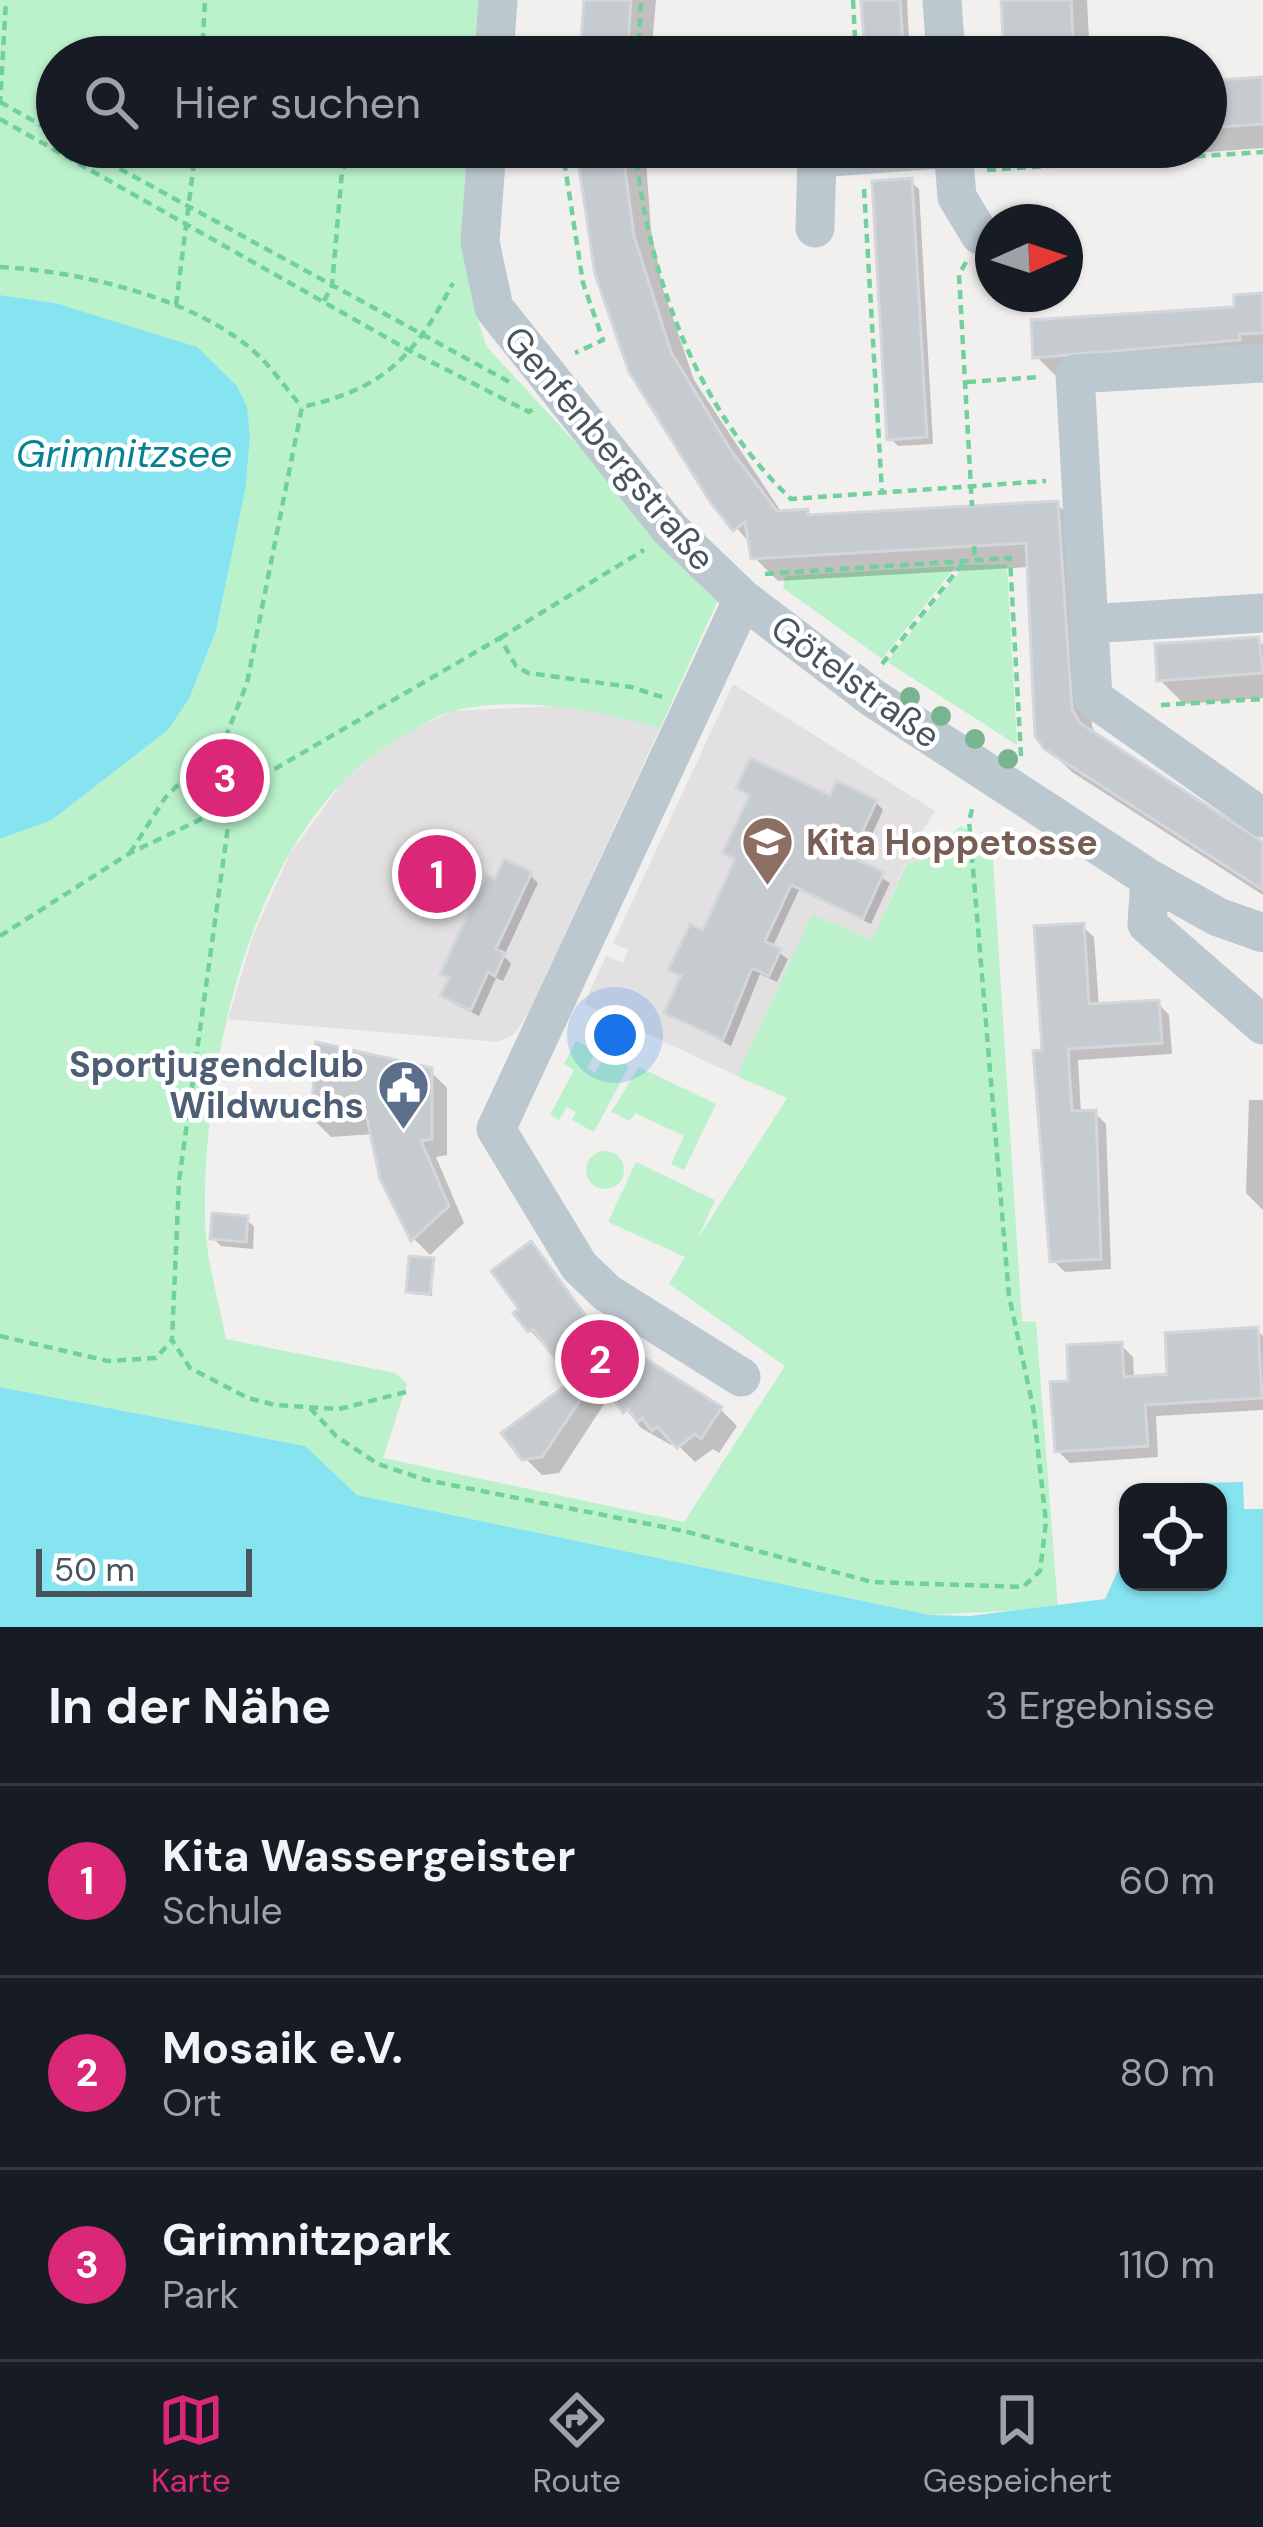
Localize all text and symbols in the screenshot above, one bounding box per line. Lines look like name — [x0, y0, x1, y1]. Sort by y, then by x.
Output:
search box — [36, 36, 1227, 168]
icon: search — [78, 69, 144, 135]
text: Hier suchen — [174, 73, 421, 132]
north arrow — [975, 204, 1083, 312]
street label: Genfenbergstraße — [494, 316, 726, 580]
water label: Grimnitzsee — [16, 428, 232, 479]
street label: Götelstraße — [762, 604, 950, 759]
pin: 3 — [186, 733, 264, 823]
school or university icon: Kita Hoppetosse — [739, 814, 795, 888]
place label: Kita Hoppetosse — [806, 819, 1098, 866]
pin: 1 — [398, 829, 476, 919]
your location — [585, 1005, 645, 1065]
place label: Sportjugendclub Wildwuchs — [69, 1041, 364, 1129]
public building icon: Sportjugendclub Wildwuchs — [375, 1057, 431, 1131]
pin: 2 — [561, 1314, 639, 1404]
map controls — [1119, 1483, 1227, 1591]
button: locate — [1119, 1483, 1227, 1591]
scale bar — [36, 1543, 252, 1596]
text: 50 m — [54, 1548, 135, 1591]
text: In der Nähe — [48, 1672, 332, 1739]
text: 3 Ergebnisse — [985, 1680, 1215, 1731]
text: Kita Wassergeister — [162, 1826, 576, 1885]
text: 1 — [80, 1855, 94, 1906]
text: 60 m — [1119, 1855, 1215, 1906]
text: Schule — [162, 1885, 283, 1936]
text: Mosaik e.V. — [162, 2018, 403, 2077]
text: 2 — [76, 2047, 98, 2098]
text: 80 m — [1119, 2047, 1215, 2098]
text: Ort — [162, 2077, 222, 2128]
text: Grimnitzpark — [162, 2210, 452, 2269]
text: 3 — [75, 2239, 99, 2290]
text: 110 m — [1119, 2239, 1215, 2290]
text: Park — [162, 2269, 239, 2320]
tab: Karte — [151, 2387, 231, 2502]
tab: Route — [533, 2387, 621, 2502]
tab: Gespeichert — [923, 2387, 1112, 2502]

